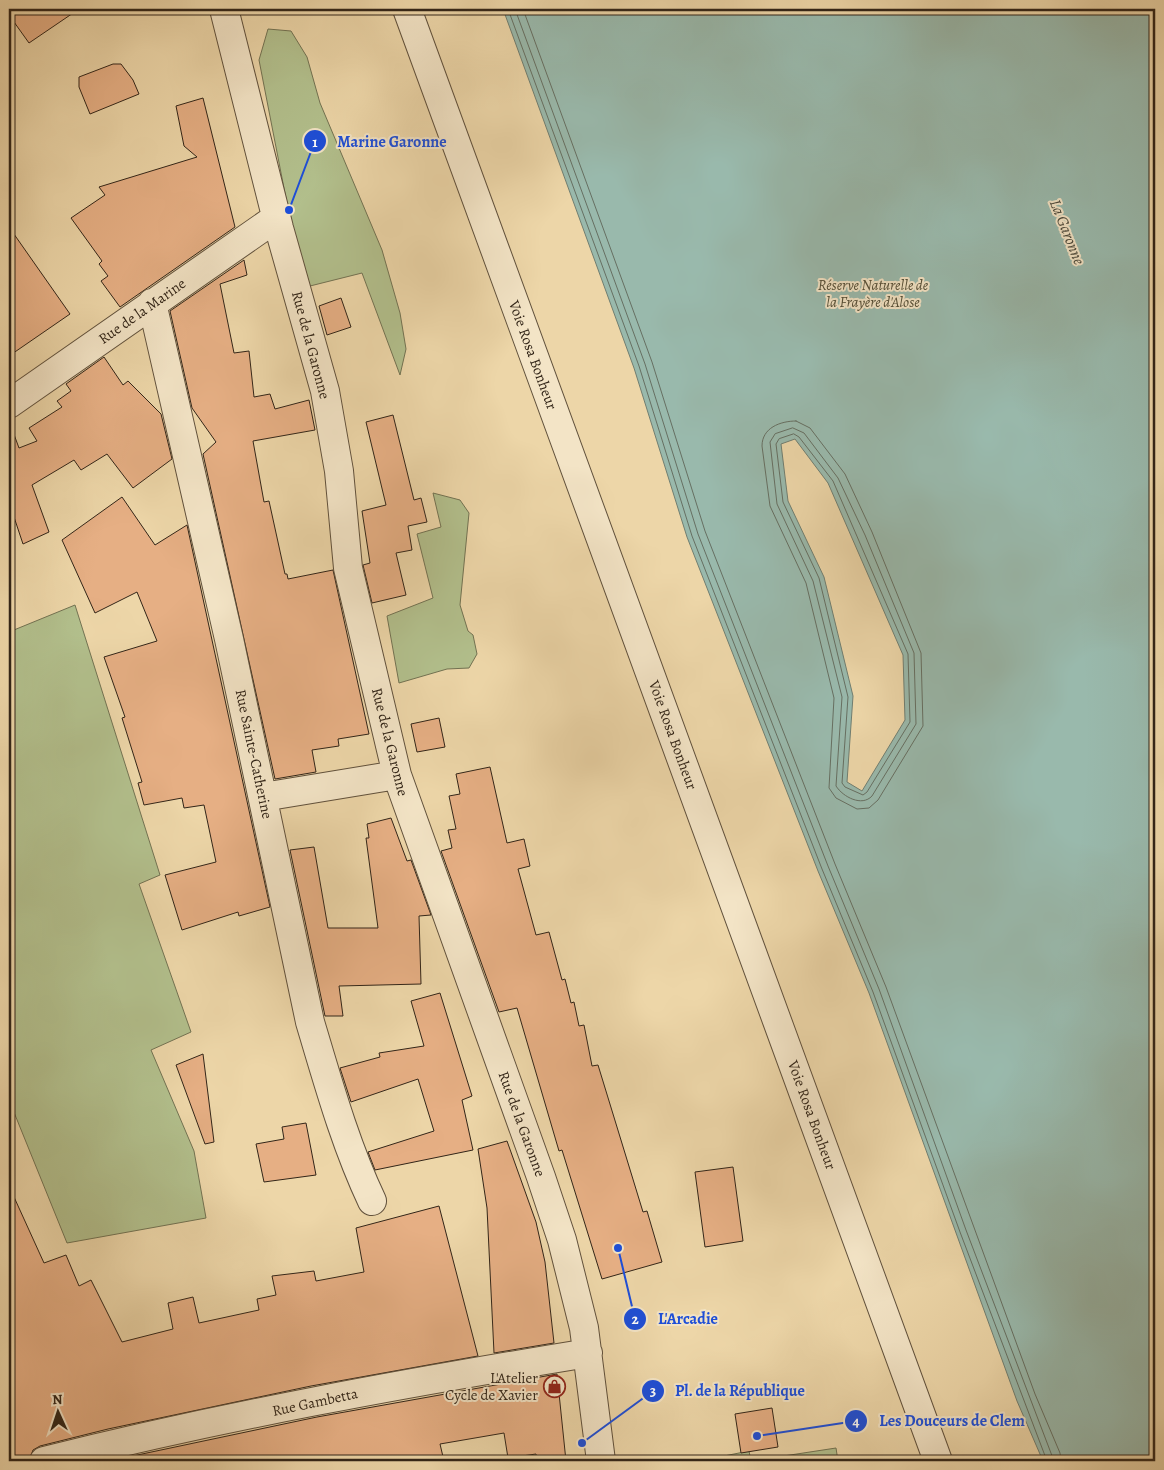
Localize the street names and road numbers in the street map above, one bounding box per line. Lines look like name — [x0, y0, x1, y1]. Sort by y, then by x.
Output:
street label: Rue de la Marine — [94, 273, 190, 349]
street label: Rue de la Garonne — [287, 289, 335, 401]
street label: Voie Rosa Bonheur — [504, 297, 562, 413]
street label: Voie Rosa Bonheur — [644, 677, 702, 793]
street label: Rue de la Garonne — [367, 686, 413, 799]
street label: Rue Sainte-Catherine — [230, 687, 278, 821]
street label: Voie Rosa Bonheur — [783, 1057, 841, 1173]
street label: Rue de la Garonne — [494, 1068, 550, 1180]
street label: Rue Gambetta — [270, 1383, 360, 1421]

